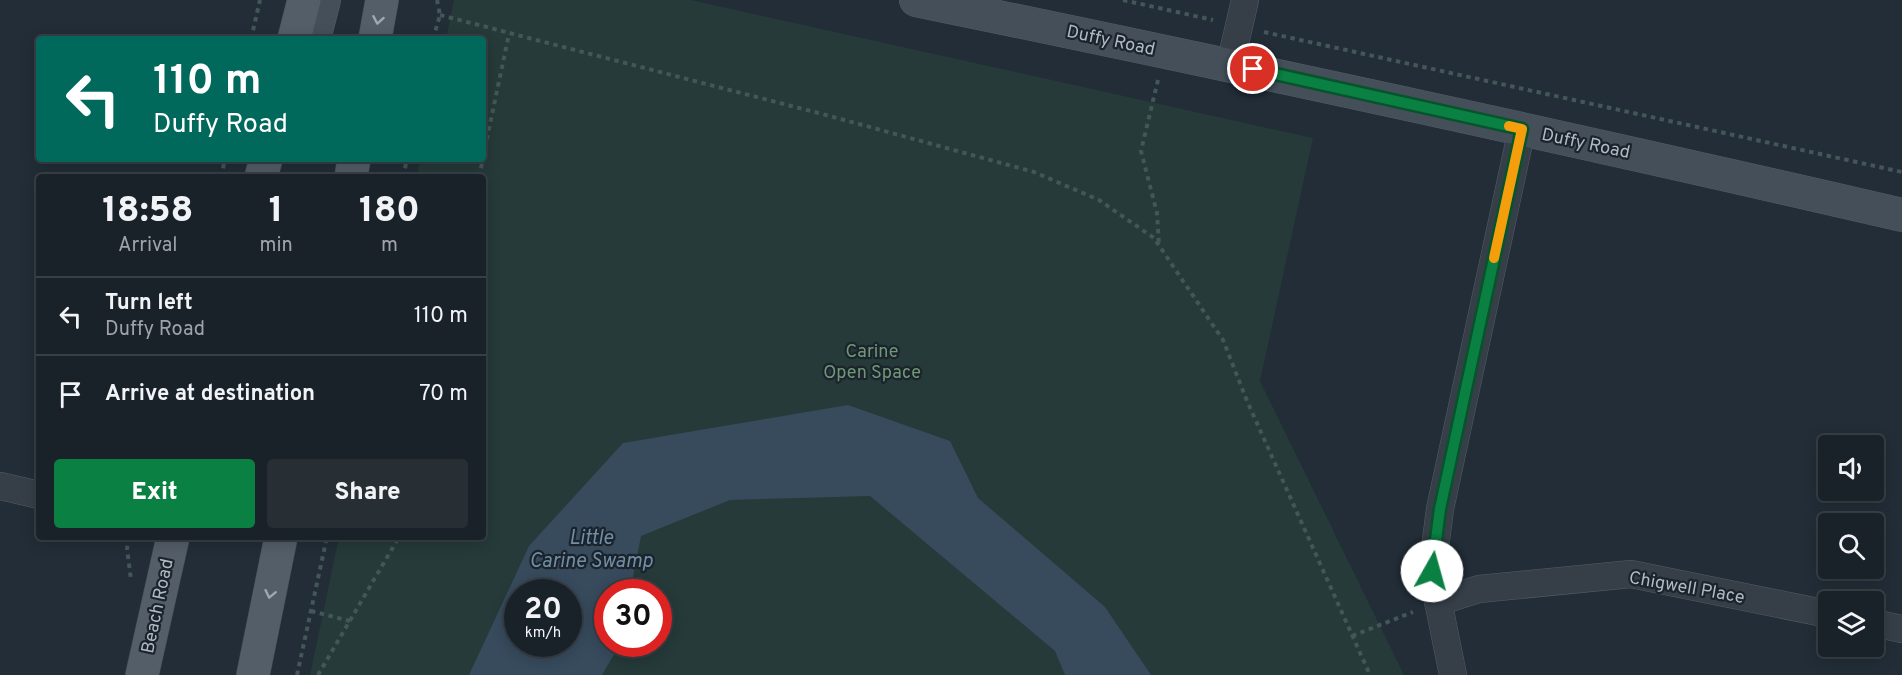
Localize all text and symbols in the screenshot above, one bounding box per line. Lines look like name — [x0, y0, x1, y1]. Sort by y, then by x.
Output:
one-way arrow — [373, 15, 385, 24]
street label: Duffy Road — [1064, 21, 1157, 62]
pin — [1227, 43, 1278, 94]
icon: arrive — [1236, 52, 1269, 85]
text: 110 m — [153, 56, 262, 109]
icon: left — [54, 60, 132, 138]
text: Duffy Road — [153, 108, 288, 142]
street label: Duffy Road — [1539, 124, 1632, 165]
text: 18:58 — [102, 189, 193, 235]
text: 1 — [269, 189, 284, 235]
text: 180 — [359, 189, 420, 235]
text: Arrival — [118, 233, 178, 259]
text: min — [260, 233, 293, 259]
text: m — [381, 233, 398, 259]
text: Turn left — [105, 290, 193, 317]
icon: left — [54, 300, 87, 333]
text: 110 m — [414, 303, 468, 330]
text: Duffy Road — [105, 317, 205, 343]
park label: Carine Open Space — [823, 341, 921, 385]
icon: arrive — [54, 378, 87, 411]
text: Arrive at destination — [105, 381, 315, 408]
text: 70 m — [419, 381, 468, 408]
map controls — [1818, 435, 1884, 657]
button: sound — [1818, 435, 1884, 501]
button: Exit — [54, 459, 255, 528]
button: Share — [267, 459, 468, 528]
button: search — [1818, 513, 1884, 579]
water label: Little Carine Swamp — [529, 526, 653, 575]
position arrow — [1400, 539, 1464, 603]
street label: Beach Road — [137, 557, 180, 656]
street label: Chigwell Place — [1627, 567, 1746, 610]
speed limit sign: 30 — [594, 579, 672, 657]
one-way arrow — [264, 589, 277, 599]
button: layers — [1818, 591, 1884, 657]
text: 20 — [524, 592, 562, 629]
text: km/h — [525, 624, 561, 643]

